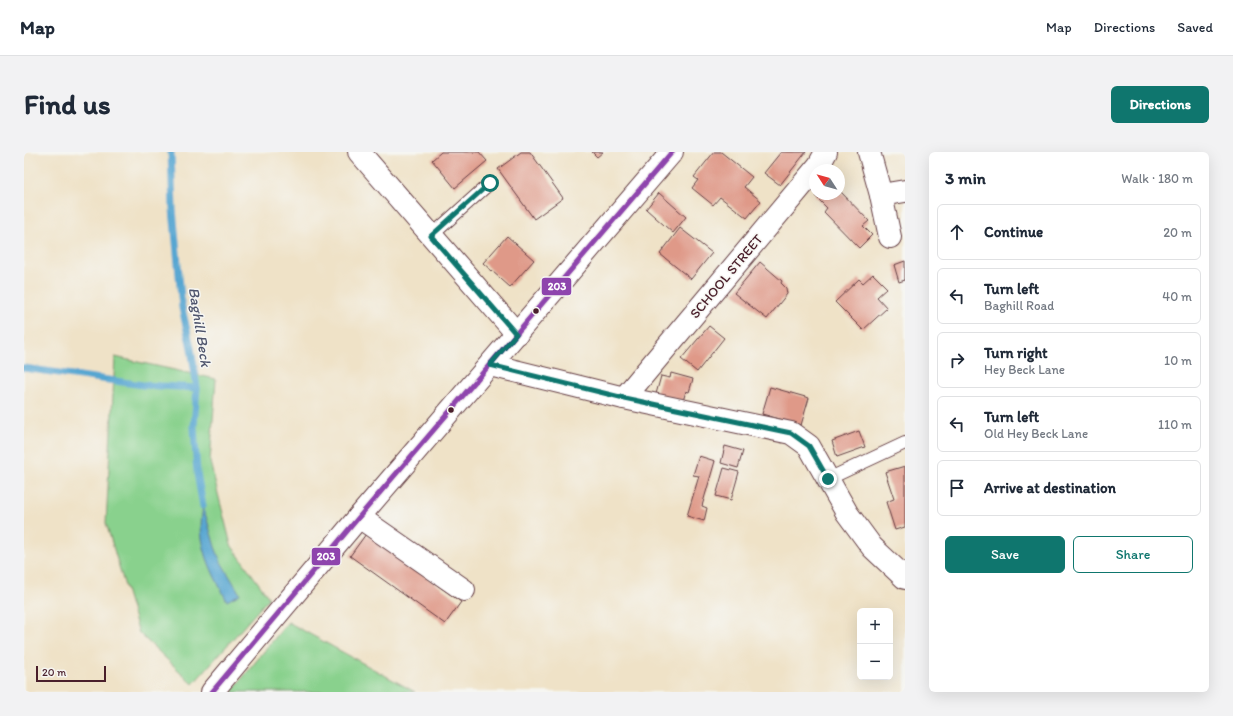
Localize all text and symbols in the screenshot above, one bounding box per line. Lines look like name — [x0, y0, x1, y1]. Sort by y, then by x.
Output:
text: Map — [20, 16, 55, 39]
text: Map — [1046, 19, 1072, 36]
text: Directions — [1094, 19, 1155, 36]
text: Saved — [1177, 19, 1213, 36]
button: Directions — [1111, 86, 1209, 123]
text: Find us — [24, 87, 111, 121]
north arrow — [809, 164, 845, 200]
text: 3 min — [945, 168, 986, 188]
text: Walk · 180 m — [1121, 171, 1193, 186]
route start — [481, 174, 499, 192]
icon: ahead — [946, 221, 968, 243]
text: Continue — [984, 223, 1043, 241]
text: 20 m — [1163, 225, 1192, 240]
street label: SCHOOL STREET — [686, 231, 767, 322]
line badge: 203 — [541, 277, 572, 296]
text: 203 — [548, 280, 566, 293]
text: Turn left — [984, 280, 1039, 298]
icon: left — [946, 285, 968, 307]
water label: Baghill Beck — [185, 286, 215, 369]
text: 40 m — [1162, 289, 1192, 304]
text: Baghill Road — [984, 298, 1054, 313]
unlabelled marker — [531, 306, 541, 316]
text: Turn right — [984, 344, 1048, 362]
icon: right — [946, 349, 968, 371]
text: 10 m — [1164, 353, 1192, 368]
text: Hey Beck Lane — [984, 362, 1065, 377]
unlabelled marker — [446, 405, 456, 415]
text: Turn left — [984, 408, 1039, 426]
icon: left — [946, 413, 968, 435]
text: 110 m — [1158, 417, 1192, 432]
text: Old Hey Beck Lane — [984, 426, 1088, 441]
route end — [819, 470, 837, 488]
icon: arrive — [946, 477, 968, 499]
text: Arrive at destination — [984, 479, 1116, 497]
button: Save — [945, 536, 1065, 573]
button: Share — [1073, 536, 1193, 573]
line badge: 203 — [311, 547, 341, 566]
text: 203 — [317, 550, 335, 563]
map controls — [857, 608, 893, 680]
button: + — [857, 608, 893, 644]
button: − — [857, 644, 893, 680]
scale bar — [36, 664, 106, 683]
text: 20 m — [42, 666, 66, 679]

